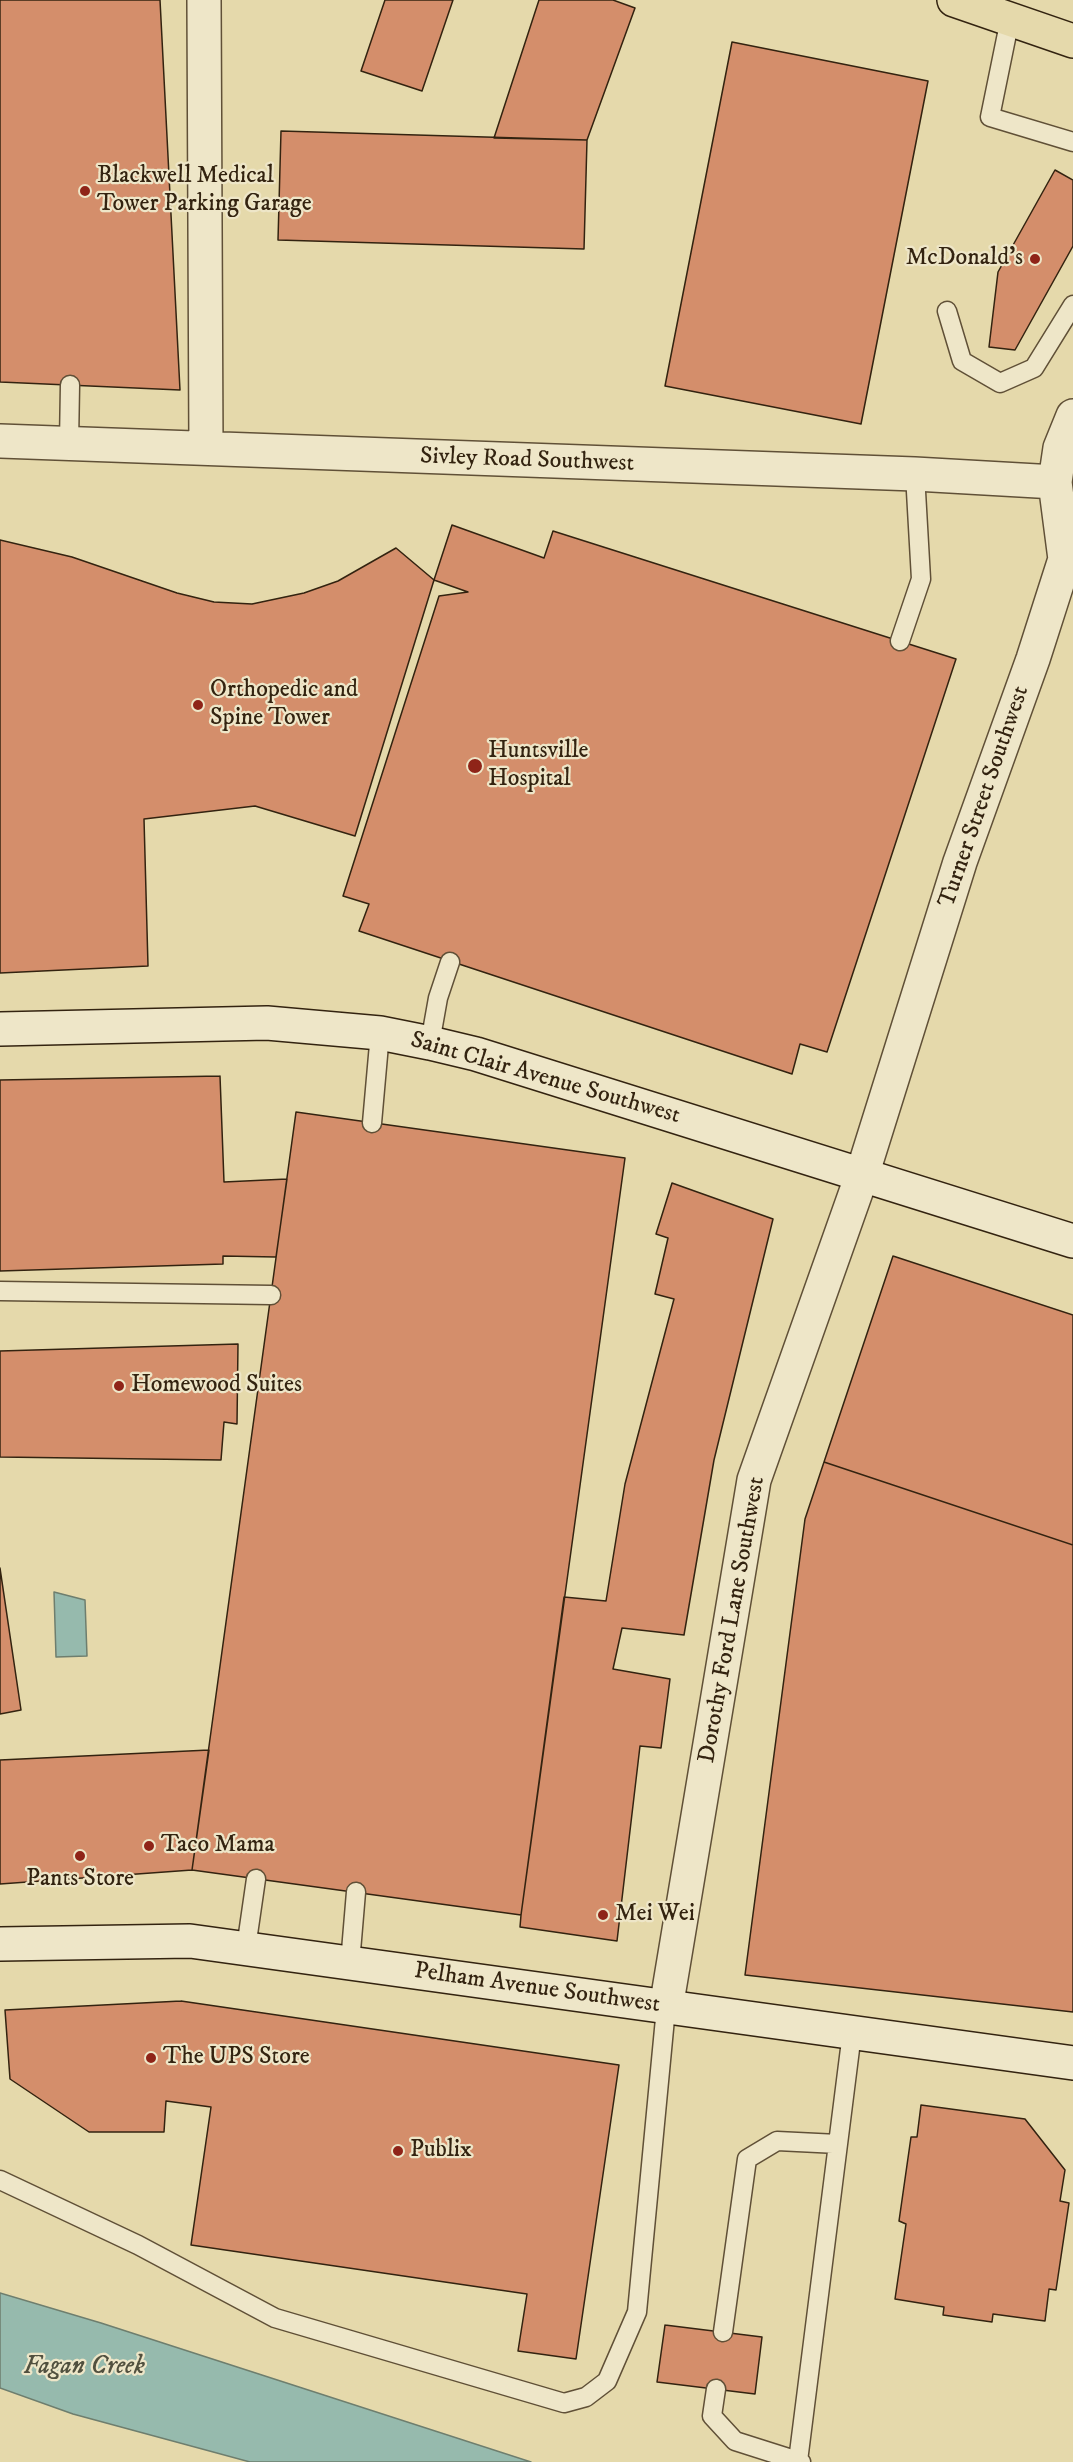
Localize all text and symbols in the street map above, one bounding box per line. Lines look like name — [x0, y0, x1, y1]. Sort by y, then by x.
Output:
place label: Blackwell Medical Tower Parking Garage — [97, 163, 312, 219]
marker: Blackwell Medical Tower Parking Garage — [78, 184, 92, 198]
place label: McDonald's — [906, 245, 1023, 273]
marker: McDonald's — [1028, 252, 1042, 266]
street label: Sivley Road Southwest — [419, 443, 635, 479]
place label: Orthopedic and Spine Tower — [210, 677, 358, 733]
street label: Turner Street Southwest — [934, 683, 1036, 911]
marker: Orthopedic and Spine Tower — [191, 698, 205, 712]
place label: Huntsville Hospital — [488, 738, 588, 794]
marker: Huntsville Hospital — [466, 757, 484, 775]
street label: Saint Clair Avenue Southwest — [407, 1027, 683, 1131]
place label: Homewood Suites — [131, 1372, 302, 1400]
marker: Homewood Suites — [112, 1379, 126, 1393]
street label: Dorothy Ford Lane Southwest — [694, 1475, 772, 1765]
place label: Taco Mama — [161, 1832, 275, 1860]
marker: Taco Mama — [142, 1839, 156, 1853]
marker: Pants Store — [73, 1849, 87, 1863]
place label: Pants Store — [26, 1866, 134, 1894]
place label: Mei Wei — [615, 1901, 695, 1929]
marker: Mei Wei — [596, 1908, 610, 1922]
street label: Pelham Avenue Southwest — [412, 1957, 662, 2021]
place label: The UPS Store — [163, 2044, 310, 2072]
marker: The UPS Store — [144, 2051, 158, 2065]
place label: Publix — [410, 2137, 472, 2165]
marker: Publix — [391, 2144, 405, 2158]
water label: Fagan Creek — [23, 2352, 145, 2384]

